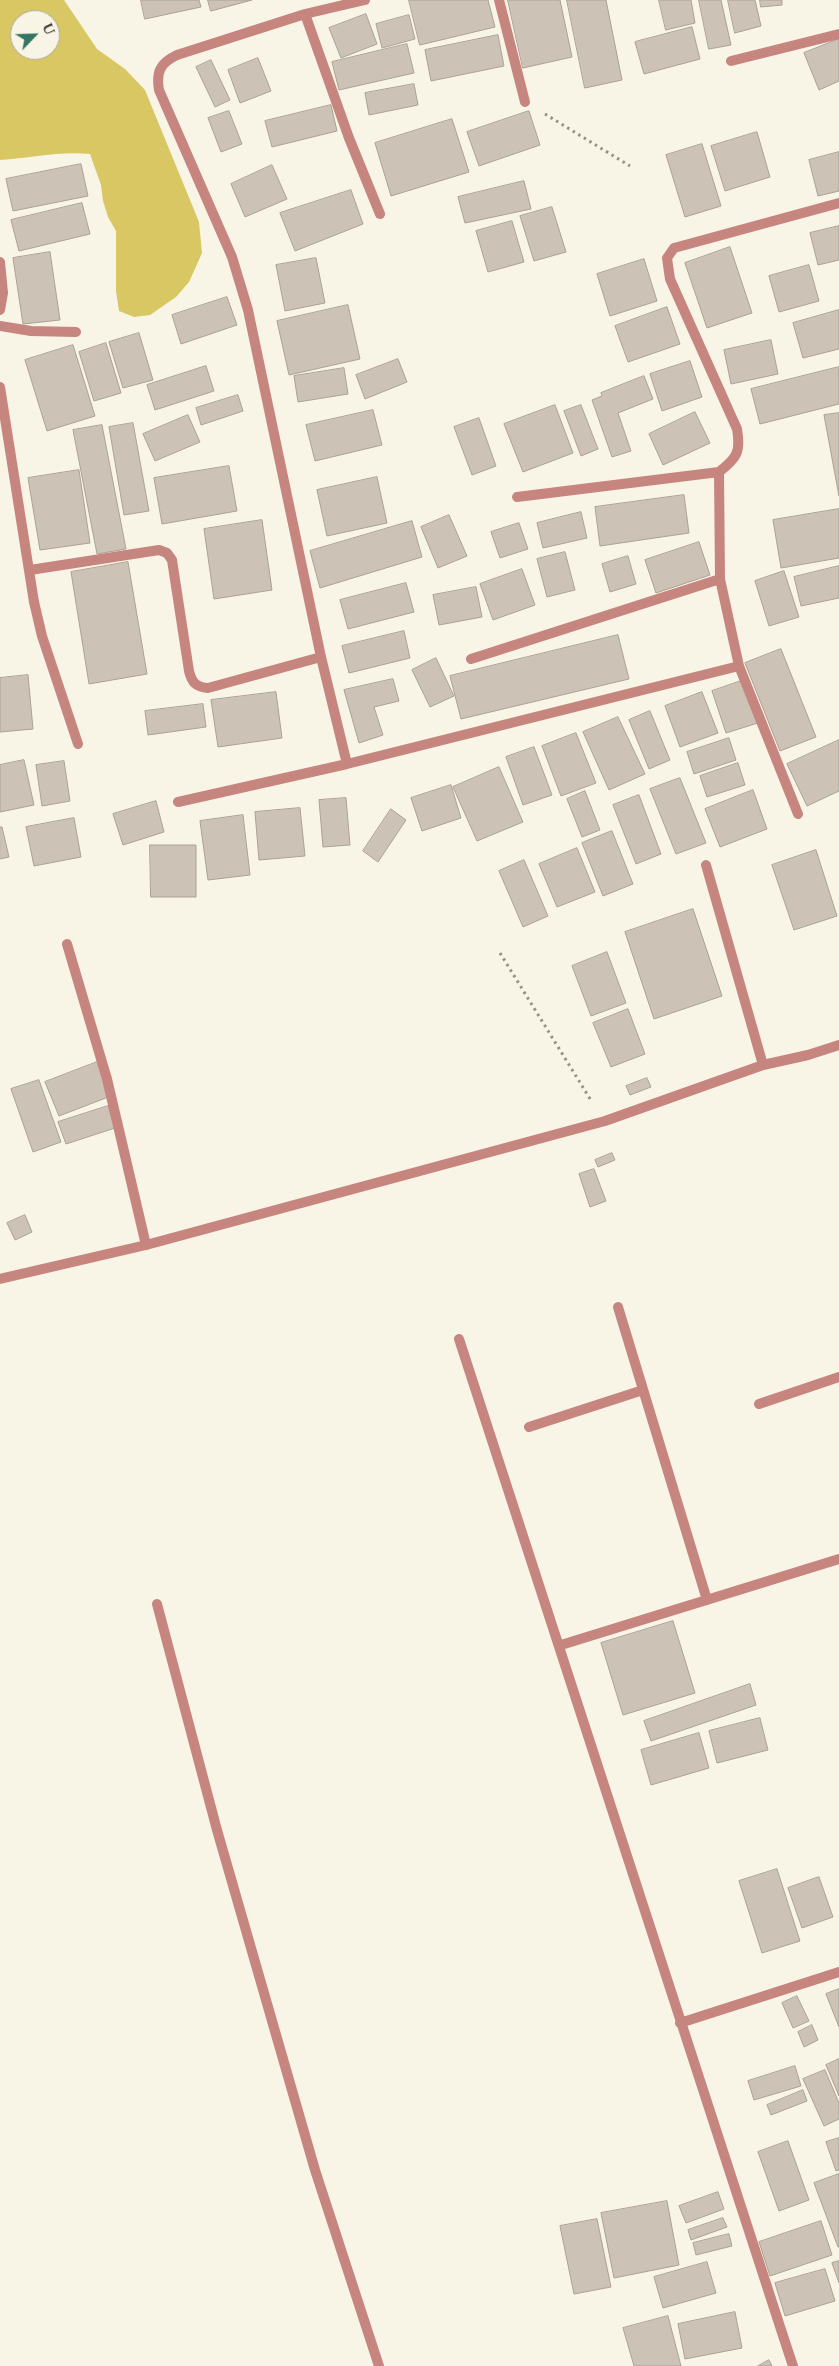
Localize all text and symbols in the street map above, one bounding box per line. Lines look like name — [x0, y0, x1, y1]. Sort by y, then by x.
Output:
north arrow — [10, 10, 60, 60]
text: U — [36, 19, 60, 39]

